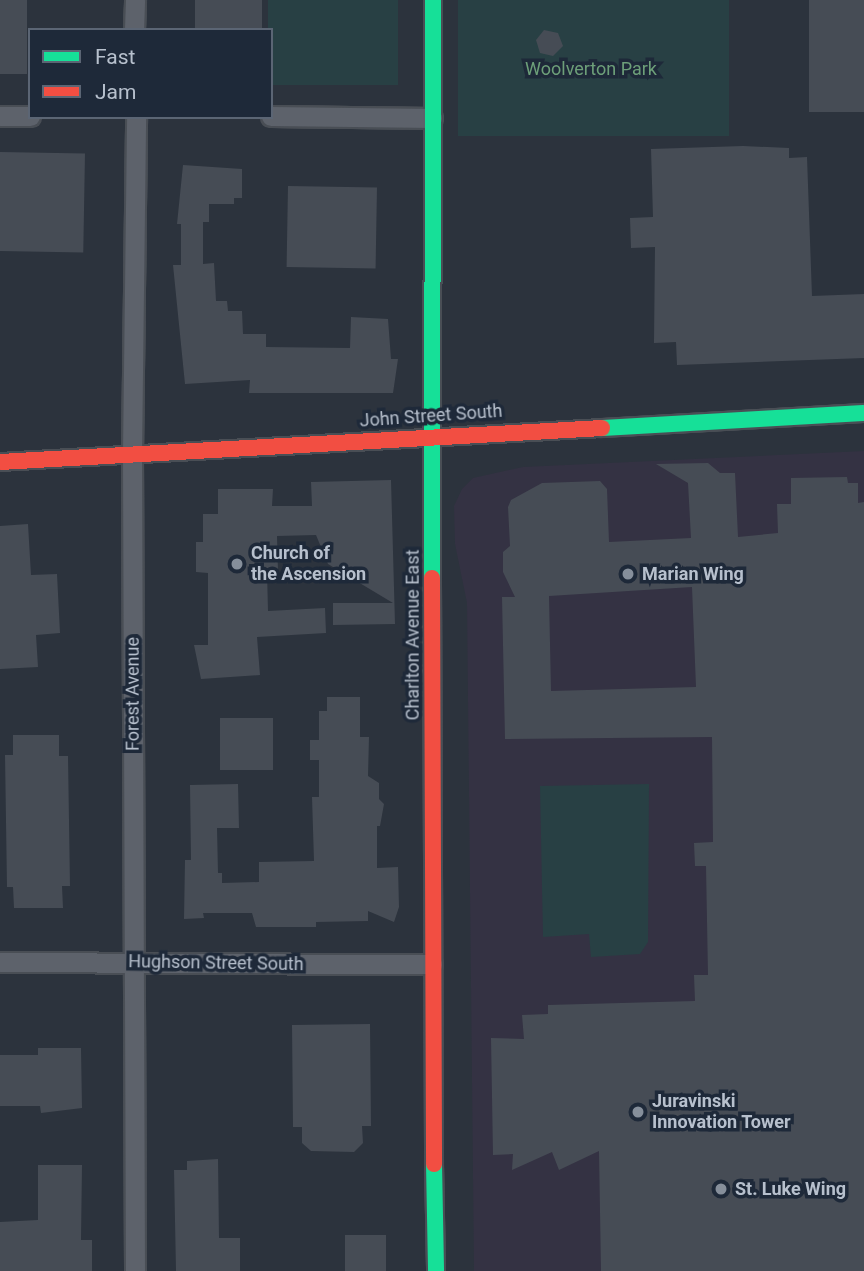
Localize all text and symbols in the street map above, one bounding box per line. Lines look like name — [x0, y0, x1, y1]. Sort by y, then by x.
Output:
legend — [28, 28, 273, 119]
text: Fast — [95, 45, 135, 69]
park label: Woolverton Park — [525, 58, 657, 80]
text: Jam — [95, 80, 136, 104]
street label: John Street South — [359, 400, 503, 432]
place label: Church of the Ascension — [251, 543, 366, 586]
street label: Charlton Avenue East — [402, 550, 424, 720]
marker: Church of the Ascension — [229, 556, 245, 572]
place label: Marian Wing — [642, 563, 744, 585]
marker: Marian Wing — [620, 566, 636, 582]
street label: Forest Avenue — [122, 637, 144, 751]
street label: Hughson Street South — [128, 951, 304, 975]
place label: Juravinski Innovation Tower — [652, 1091, 791, 1134]
marker: Juravinski Innovation Tower — [630, 1104, 646, 1120]
place label: St. Luke Wing — [735, 1178, 846, 1200]
marker: St. Luke Wing — [713, 1181, 729, 1197]

